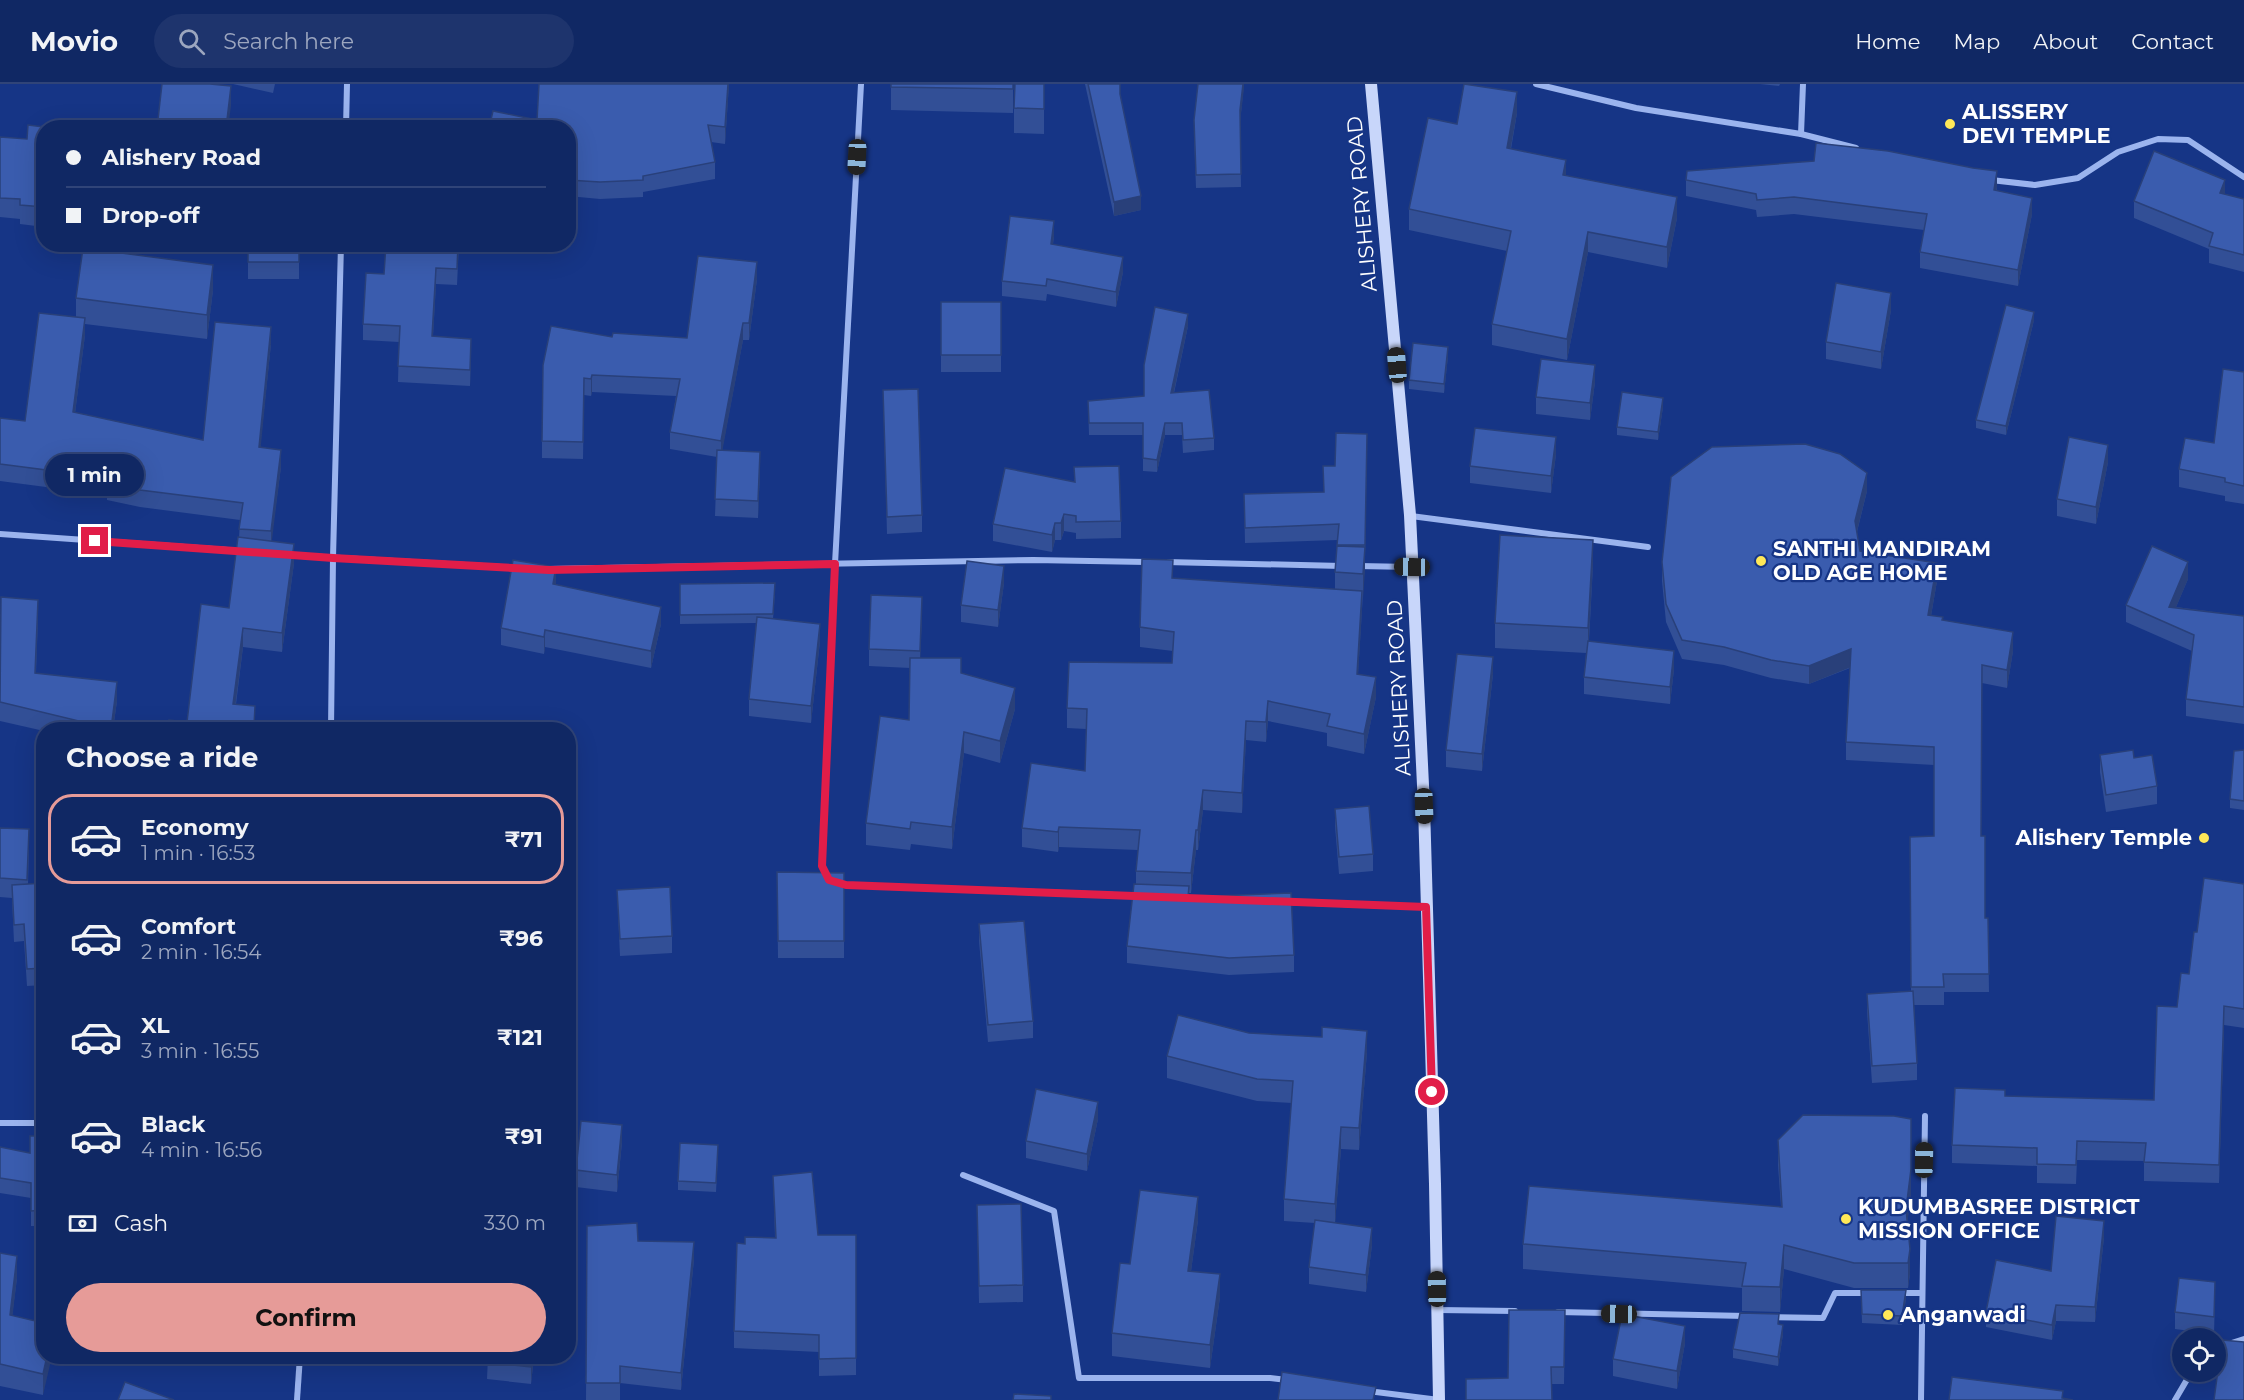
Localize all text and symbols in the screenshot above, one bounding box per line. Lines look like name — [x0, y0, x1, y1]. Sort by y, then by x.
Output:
search box — [154, 14, 574, 68]
text: Movio — [30, 24, 118, 58]
icon: search — [175, 25, 208, 58]
text: Search here — [223, 28, 354, 55]
text: Home — [1855, 29, 1920, 54]
text: Map — [1953, 29, 2000, 54]
text: About — [2033, 29, 2098, 54]
text: Contact — [2131, 29, 2214, 54]
place label: ALISSERY DEVI TEMPLE — [1961, 99, 2110, 148]
street label: ALISHERY ROAD — [1341, 115, 1382, 293]
marker: ALISSERY DEVI TEMPLE — [1943, 117, 1957, 131]
car — [847, 139, 867, 175]
text: Alishery Road — [102, 144, 261, 171]
text: Drop-off — [102, 202, 200, 229]
car — [1386, 346, 1408, 384]
callout: 1 min — [46, 454, 144, 496]
text: 1 min — [67, 463, 122, 487]
route end — [81, 527, 108, 554]
place label: SANTHI MANDIRAM OLD AGE HOME — [1773, 536, 1991, 585]
marker: SANTHI MANDIRAM OLD AGE HOME — [1754, 554, 1768, 568]
car — [1394, 558, 1430, 576]
street label: ALISHERY ROAD — [1381, 599, 1416, 777]
text: Choose a ride — [66, 741, 258, 774]
car — [1414, 788, 1434, 824]
icon: car — [69, 812, 123, 866]
text: Economy — [141, 814, 249, 841]
place label: Alishery Temple — [2015, 825, 2192, 850]
text: ₹71 — [505, 826, 543, 853]
marker: Alishery Temple — [2197, 831, 2211, 845]
text: 1 min · 16:53 — [141, 841, 255, 865]
icon: car — [69, 911, 123, 965]
text: Comfort — [141, 913, 236, 940]
text: ₹96 — [499, 925, 543, 952]
text: 2 min · 16:54 — [141, 940, 261, 964]
icon: car — [69, 1010, 123, 1064]
text: XL — [141, 1012, 170, 1039]
text: ₹121 — [497, 1024, 543, 1051]
text: 3 min · 16:55 — [141, 1039, 259, 1063]
route start — [1418, 1078, 1445, 1105]
icon: car — [69, 1109, 123, 1163]
text: Black — [141, 1111, 205, 1138]
text: ₹91 — [505, 1123, 543, 1150]
text: 4 min · 16:56 — [141, 1138, 262, 1162]
car — [1915, 1142, 1933, 1178]
place label: KUDUMBASREE DISTRICT MISSION OFFICE — [1858, 1194, 2140, 1243]
icon: cash — [66, 1207, 99, 1240]
text: Cash — [114, 1210, 168, 1237]
text: 330 m — [484, 1211, 546, 1235]
marker: KUDUMBASREE DISTRICT MISSION OFFICE — [1839, 1212, 1853, 1226]
car — [1428, 1271, 1446, 1307]
button: Confirm — [66, 1283, 546, 1352]
place label: Anganwadi — [1899, 1302, 2026, 1327]
car — [1601, 1305, 1637, 1323]
marker: Anganwadi — [1881, 1308, 1895, 1322]
map controls — [2172, 1328, 2226, 1382]
button: locate — [2172, 1328, 2226, 1382]

